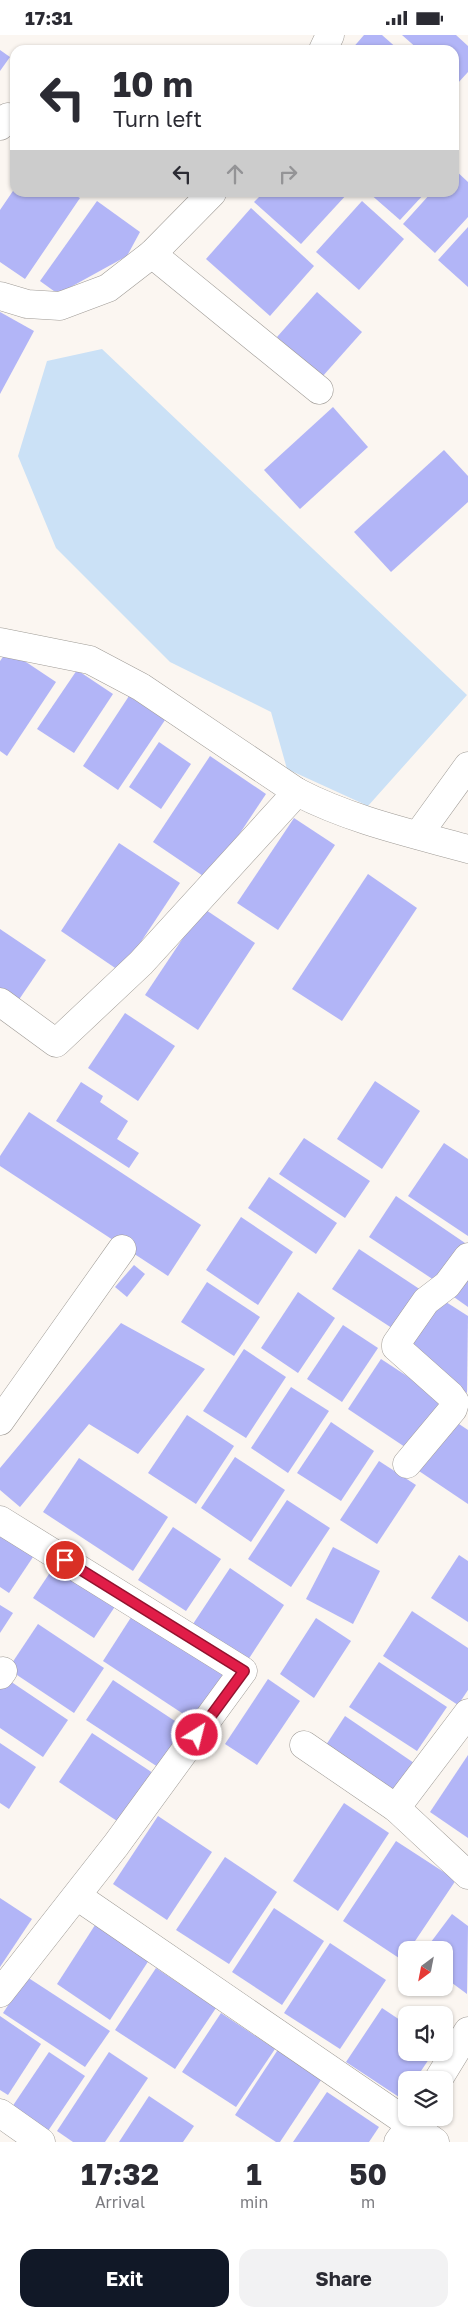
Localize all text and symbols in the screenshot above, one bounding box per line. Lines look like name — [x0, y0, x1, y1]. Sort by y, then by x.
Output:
text: 17:31 — [25, 6, 73, 29]
text: 10 m — [113, 63, 193, 105]
icon: left — [30, 65, 95, 130]
text: Turn left — [113, 105, 202, 132]
icon: left — [168, 160, 196, 188]
icon: ahead — [221, 160, 249, 188]
icon: right — [274, 160, 302, 188]
pin — [44, 1539, 86, 1581]
icon: arrive — [51, 1546, 79, 1574]
position arrow — [170, 1708, 222, 1760]
north arrow — [398, 1941, 452, 1996]
map controls — [398, 1941, 453, 2126]
button: sound — [398, 2006, 453, 2061]
button: layers — [398, 2071, 453, 2126]
text: 17:32 — [81, 2156, 159, 2192]
text: 1 — [246, 2156, 262, 2192]
text: 50 — [349, 2156, 387, 2192]
text: Arrival — [95, 2192, 145, 2212]
text: min — [240, 2192, 268, 2212]
text: m — [361, 2192, 375, 2212]
button: Exit — [20, 2249, 229, 2307]
button: Share — [239, 2249, 448, 2307]

